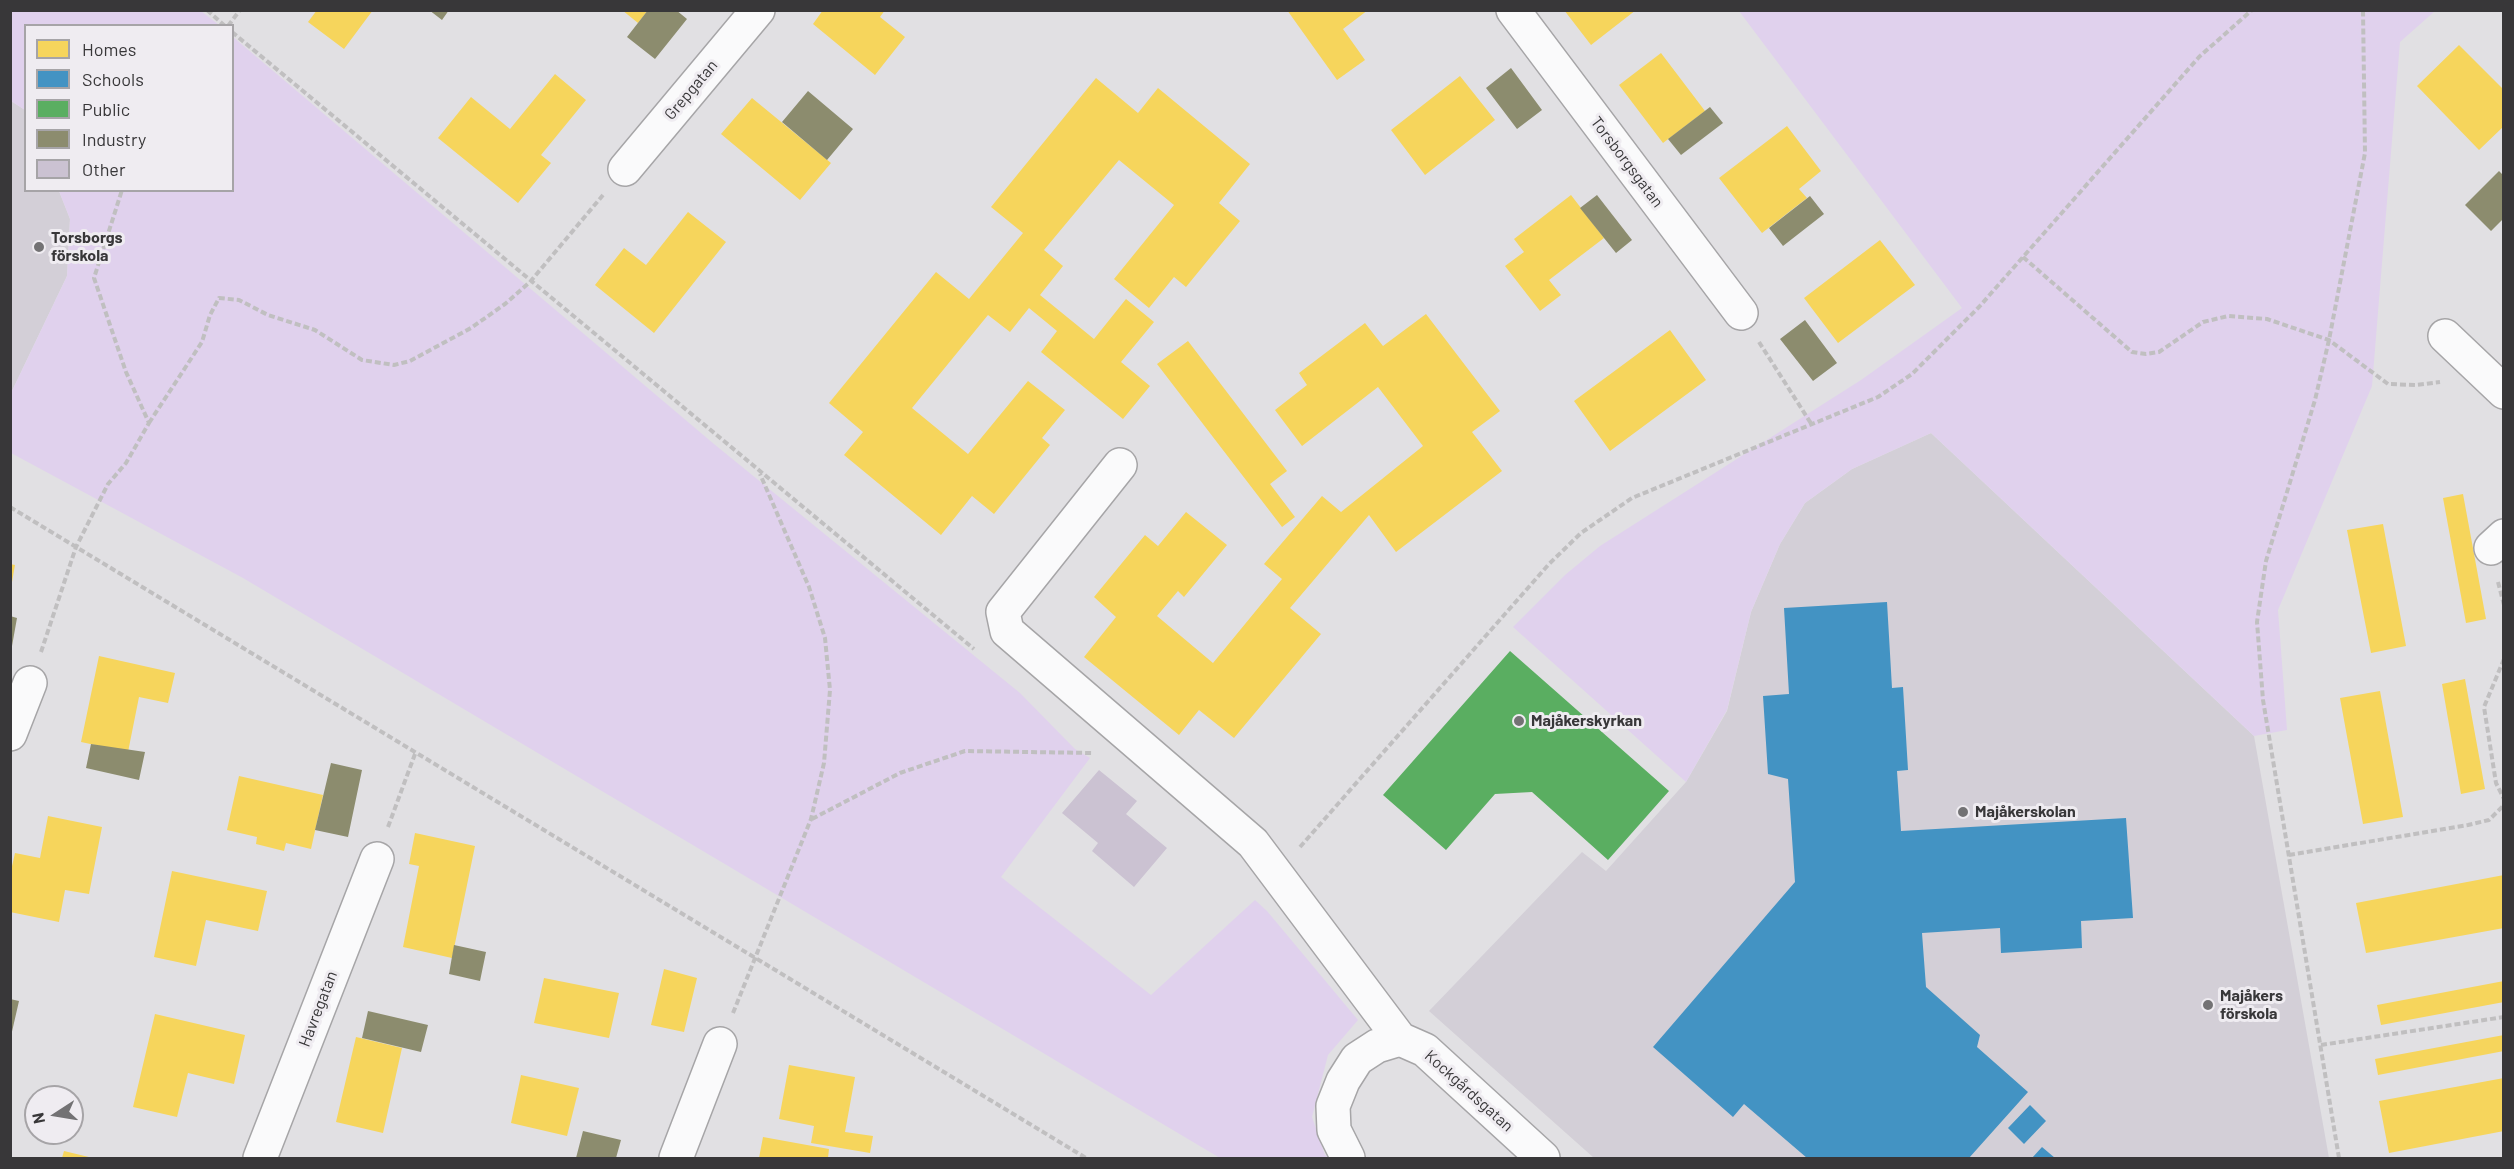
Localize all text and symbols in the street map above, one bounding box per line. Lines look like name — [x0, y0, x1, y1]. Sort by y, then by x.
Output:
legend — [24, 24, 234, 192]
text: Homes — [82, 38, 136, 60]
street label: Grepgatan — [660, 56, 722, 124]
text: Schools — [82, 68, 144, 90]
text: Public — [82, 98, 130, 120]
street label: Torsborgsgatan — [1587, 113, 1667, 211]
text: Industry — [82, 128, 146, 150]
text: Other — [82, 158, 125, 180]
place label: Torsborgs förskola — [51, 228, 123, 266]
marker: Torsborgs förskola — [32, 240, 46, 254]
place label: Majåkerskyrkan — [1531, 711, 1642, 731]
marker: Majåkerskyrkan — [1512, 714, 1526, 728]
place label: Majåkerskolan — [1975, 802, 2076, 822]
marker: Majåkerskolan — [1956, 805, 1970, 819]
street label: Havregatan — [295, 968, 341, 1050]
place label: Majåkers förskola — [2220, 986, 2283, 1024]
marker: Majåkers förskola — [2201, 998, 2215, 1012]
street label: Kockgårdsgatan — [1421, 1046, 1517, 1136]
north arrow — [24, 1085, 84, 1145]
text: N — [27, 1111, 48, 1126]

